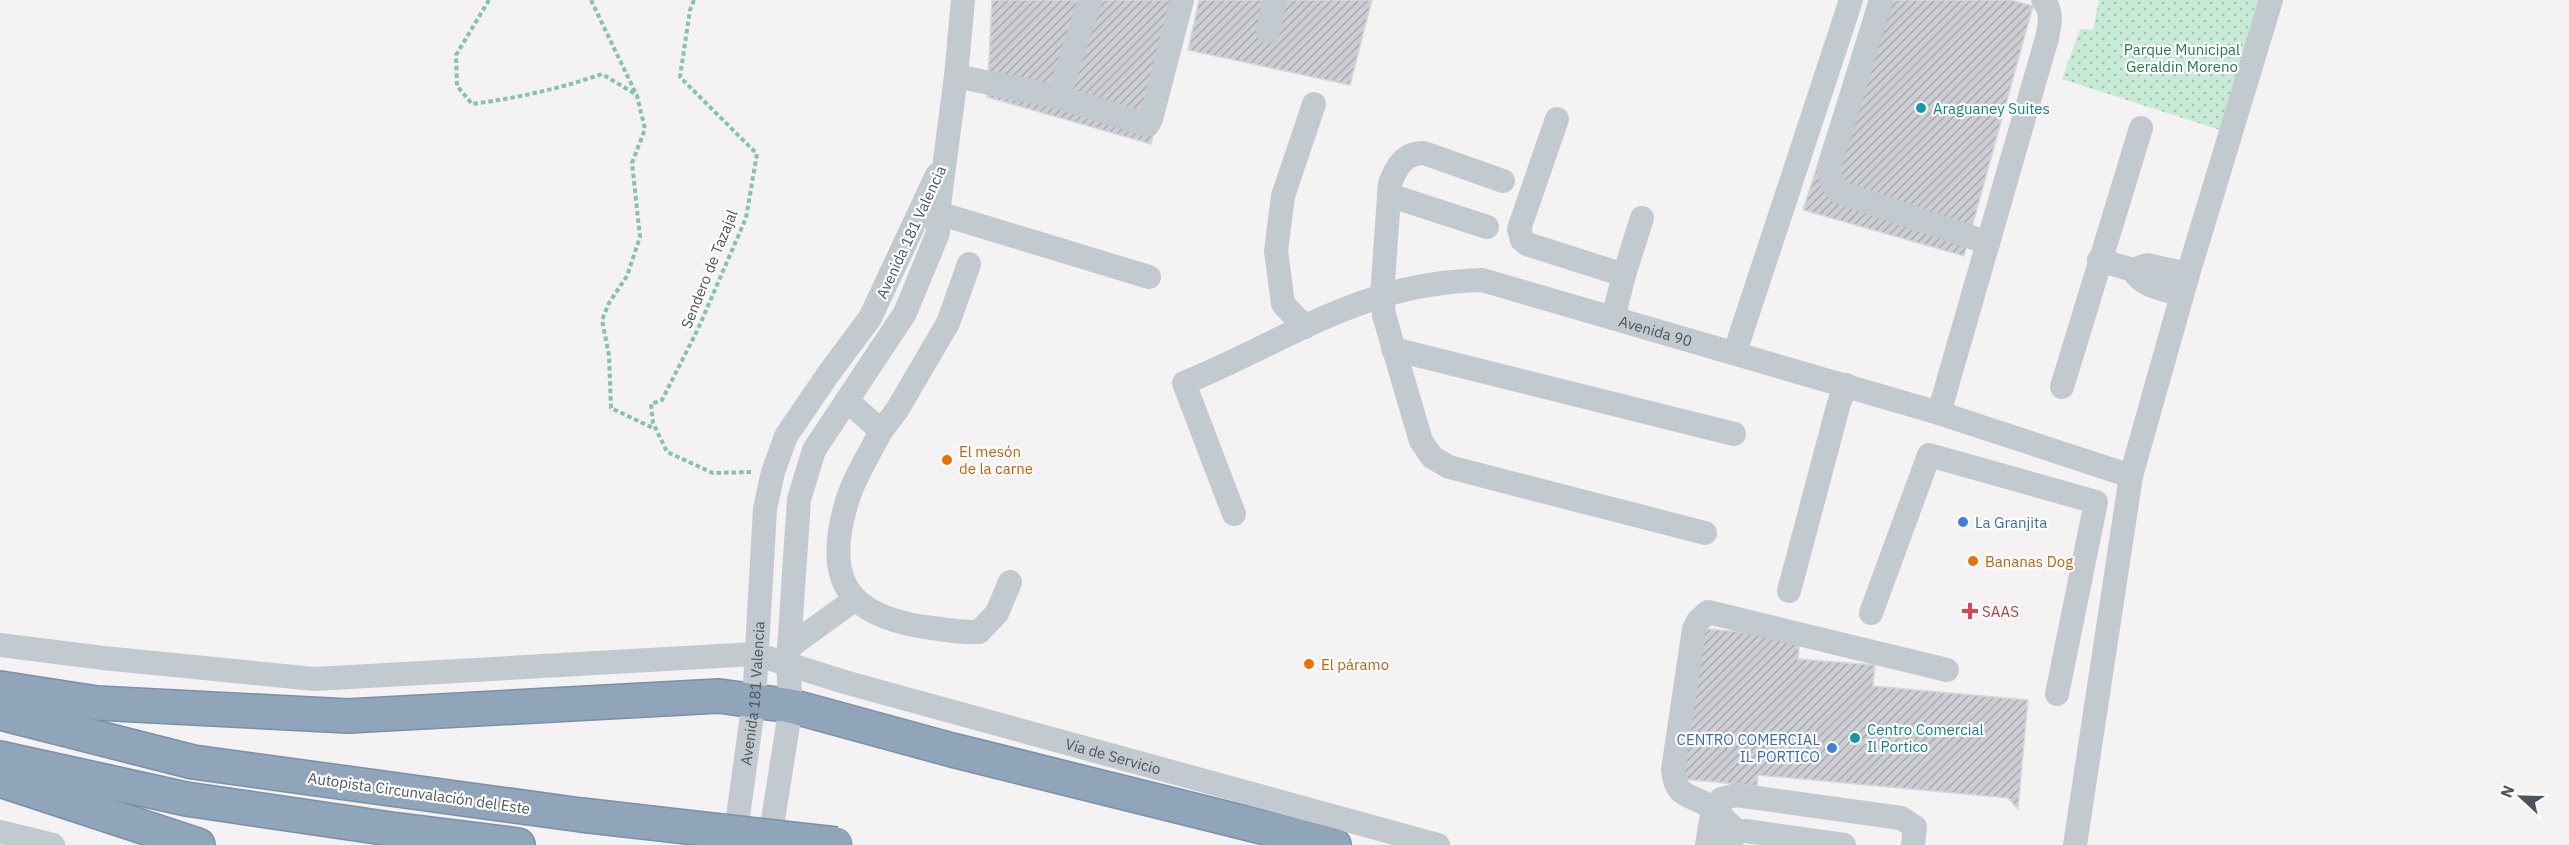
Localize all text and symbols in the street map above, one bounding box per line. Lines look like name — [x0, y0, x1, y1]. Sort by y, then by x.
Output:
park label: Parque Municipal Geraldin Moreno — [2124, 40, 2240, 76]
place label: Araguaney Suites — [1933, 99, 2050, 118]
marker: Araguaney Suites — [1914, 101, 1928, 115]
street label: Avenida 181 Valencia — [872, 162, 950, 302]
street label: Sendero de Tazajal — [676, 207, 742, 331]
street label: Avenida 90 — [1617, 311, 1694, 350]
place label: El mesón de la carne — [959, 442, 1033, 478]
marker: El mesón de la carne — [940, 453, 954, 467]
place label: La Granjita — [1975, 513, 2047, 532]
marker: La Granjita — [1956, 515, 1970, 529]
place label: Bananas Dog — [1985, 552, 2073, 571]
marker: Bananas Dog — [1966, 554, 1980, 568]
place label: SAAS — [1982, 602, 2019, 621]
marker: SAAS — [1963, 604, 1977, 618]
street label: Avenida 181 Valencia — [736, 621, 768, 767]
place label: El páramo — [1321, 655, 1389, 674]
marker: El páramo — [1302, 657, 1316, 671]
place label: Centro Comercial Il Portico — [1867, 720, 1984, 756]
place label: CENTRO COMERCIAL IL PORTICO — [1677, 730, 1820, 766]
marker: Centro Comercial Il Portico — [1848, 731, 1862, 745]
street label: Vía de Servicio — [1063, 734, 1163, 778]
marker: CENTRO COMERCIAL IL PORTICO — [1825, 741, 1839, 755]
north arrow — [2491, 767, 2551, 827]
street label: Autopista Circunvalación del Este — [307, 768, 531, 818]
text: N — [2496, 782, 2519, 801]

